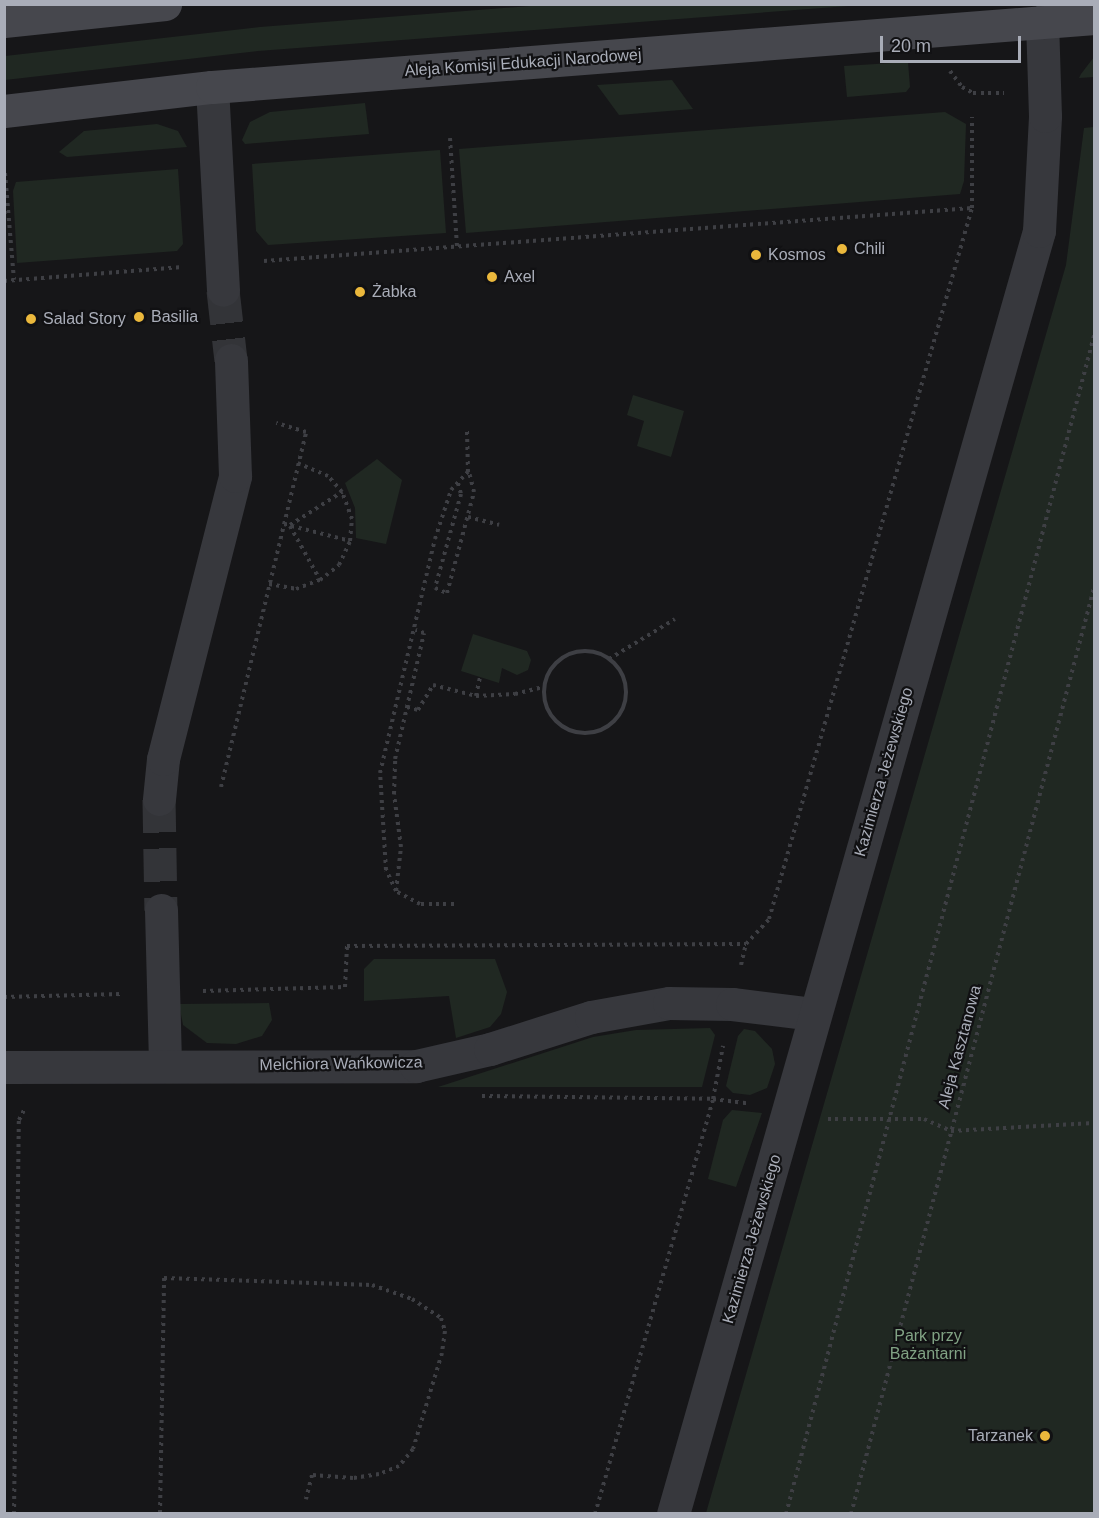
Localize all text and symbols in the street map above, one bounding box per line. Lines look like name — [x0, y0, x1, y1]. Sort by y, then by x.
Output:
scale bar — [883, 24, 1024, 62]
text: 20 m — [891, 36, 931, 56]
street label: Aleja Komisji Edukacji Narodowej — [404, 45, 642, 81]
place label: Chili — [854, 239, 885, 259]
marker: Chili — [835, 242, 849, 256]
place label: Kosmos — [768, 245, 826, 265]
marker: Kosmos — [749, 248, 763, 262]
place label: Axel — [504, 267, 535, 287]
marker: Axel — [485, 270, 499, 284]
place label: Żabka — [372, 282, 416, 302]
marker: Żabka — [353, 285, 367, 299]
place label: Basilia — [151, 307, 198, 327]
place label: Salad Story — [43, 309, 126, 329]
marker: Basilia — [132, 310, 146, 324]
marker: Salad Story — [24, 312, 38, 326]
street label: Kazimierza Jeżewskiego — [851, 685, 917, 859]
street label: Aleja Kasztanowa — [934, 983, 986, 1111]
street label: Melchiora Wańkowicza — [259, 1053, 423, 1075]
street label: Kazimierza Jeżewskiego — [719, 1152, 785, 1326]
park label: Park przy Bażantarni — [890, 1326, 966, 1364]
place label: Tarzanek — [968, 1426, 1033, 1446]
marker: Tarzanek — [1038, 1429, 1052, 1443]

